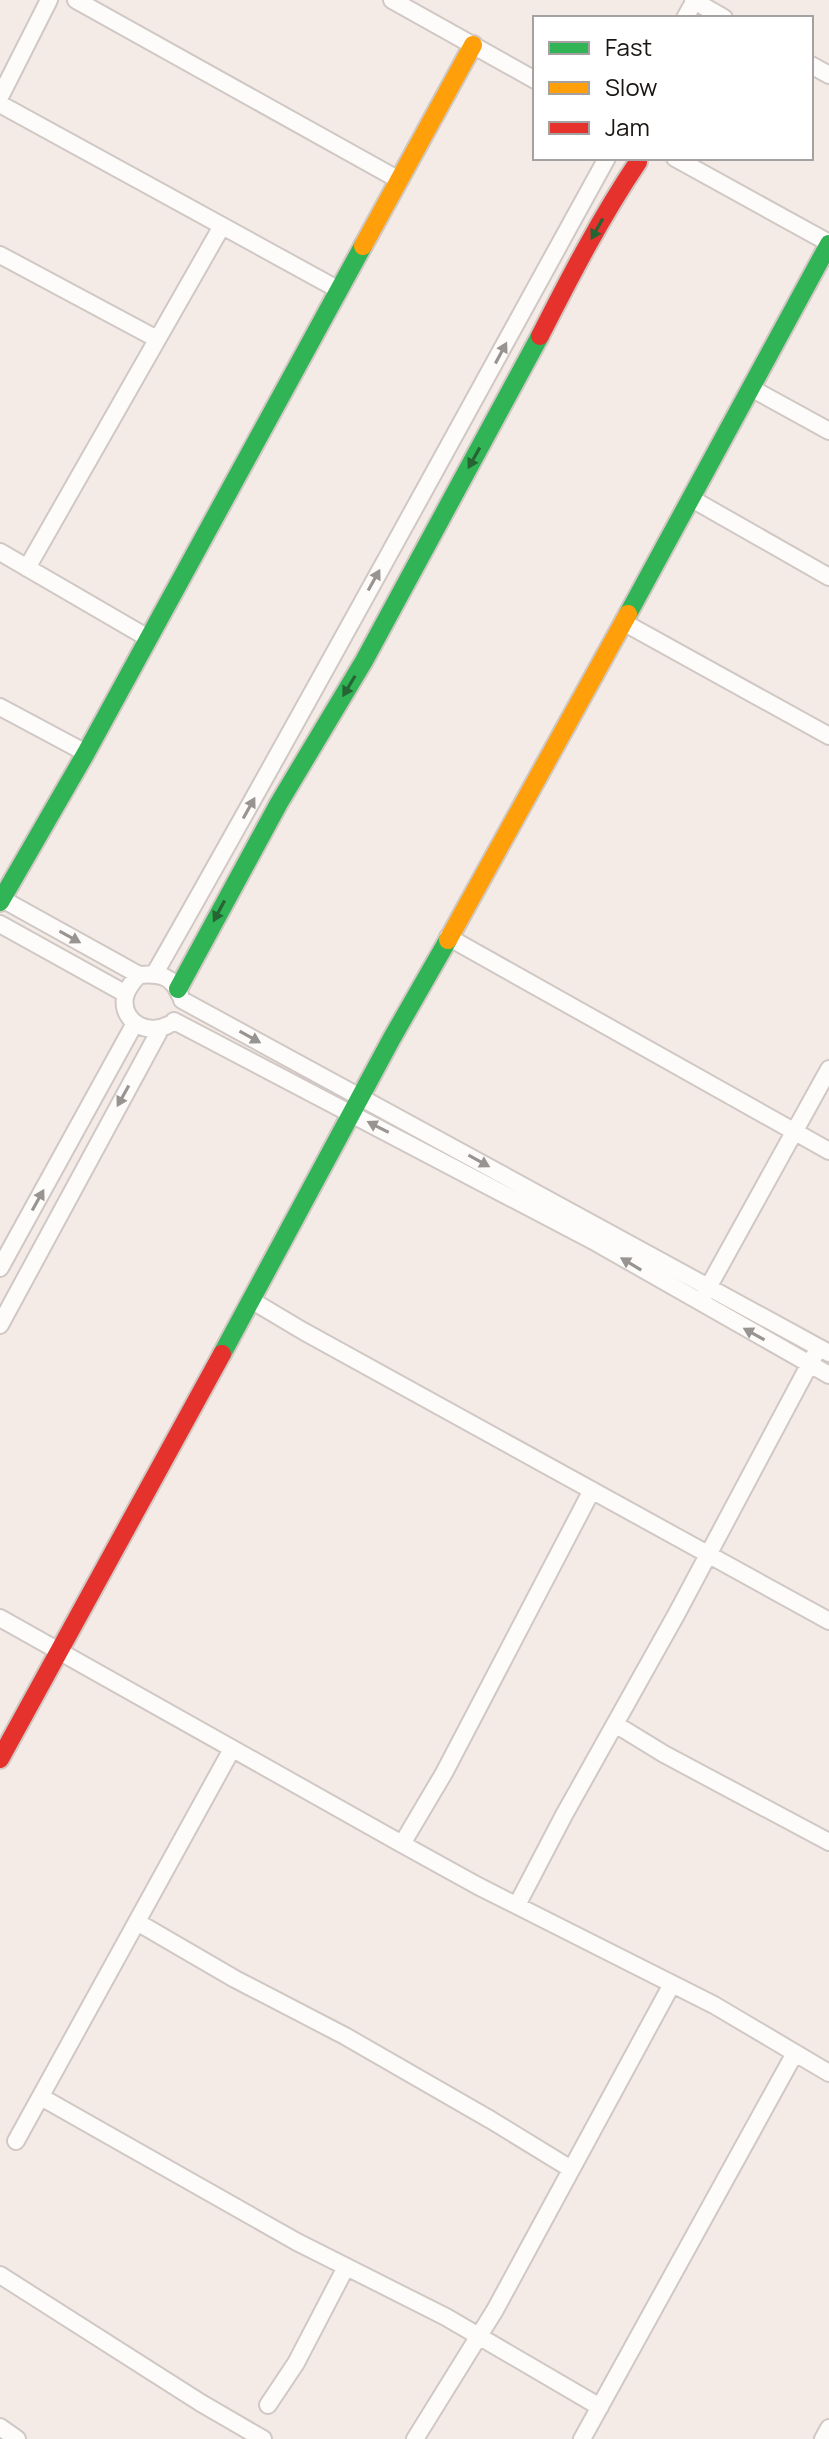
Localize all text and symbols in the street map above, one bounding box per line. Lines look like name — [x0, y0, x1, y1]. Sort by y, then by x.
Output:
legend — [533, 16, 813, 160]
text: Fast — [605, 30, 652, 63]
text: Slow — [605, 70, 658, 103]
text: Jam — [605, 110, 650, 143]
one-way arrow — [591, 217, 604, 240]
one-way arrow — [494, 342, 508, 365]
one-way arrow — [468, 446, 481, 469]
one-way arrow — [367, 569, 381, 591]
one-way arrow — [343, 675, 357, 697]
one-way arrow — [241, 797, 255, 819]
one-way arrow — [213, 899, 226, 922]
one-way arrow — [59, 930, 81, 944]
one-way arrow — [239, 1030, 262, 1044]
one-way arrow — [116, 1085, 130, 1108]
one-way arrow — [366, 1121, 389, 1134]
one-way arrow — [467, 1155, 490, 1168]
one-way arrow — [31, 1189, 45, 1211]
one-way arrow — [620, 1257, 642, 1271]
one-way arrow — [743, 1327, 765, 1341]

